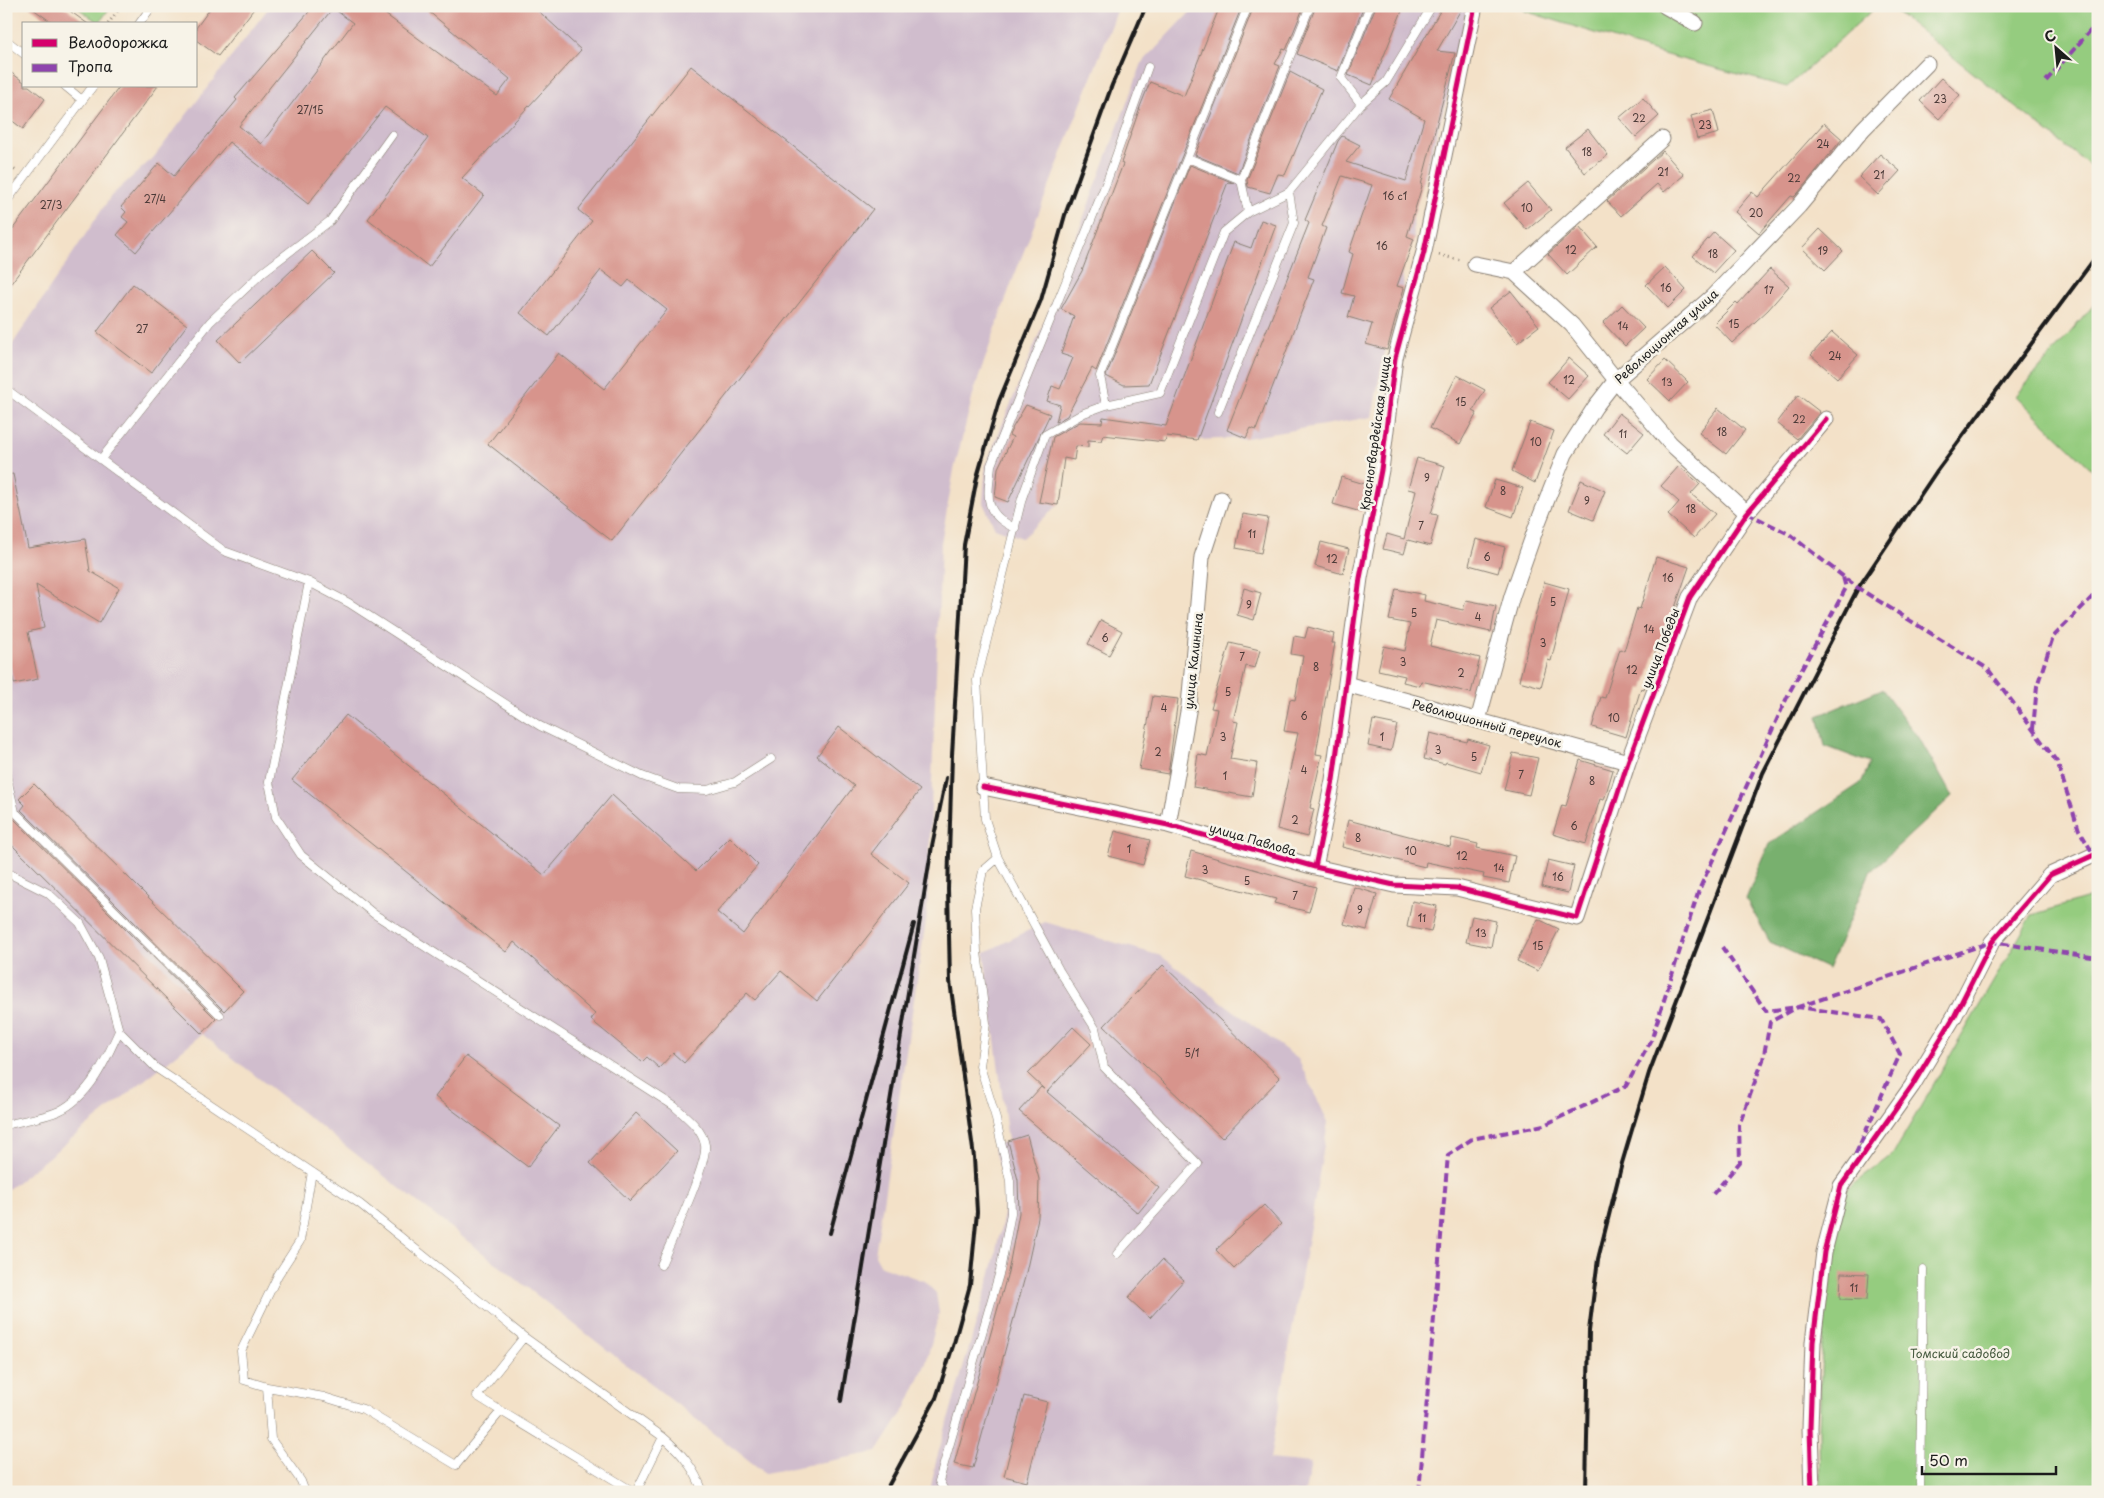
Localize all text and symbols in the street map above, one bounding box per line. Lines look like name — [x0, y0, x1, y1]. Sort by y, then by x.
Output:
legend — [22, 22, 198, 88]
north arrow — [2032, 22, 2082, 72]
text: С — [2040, 24, 2059, 48]
text: Велодорожка — [68, 30, 169, 53]
text: Тропа — [68, 54, 113, 77]
house number: 23 — [1933, 91, 1947, 106]
house number: 27/15 — [297, 102, 323, 117]
house number: 22 — [1632, 110, 1646, 125]
house number: 23 — [1698, 117, 1712, 132]
house number: 24 — [1816, 136, 1830, 151]
house number: 18 — [1582, 144, 1592, 159]
house number: 21 — [1657, 164, 1669, 179]
house number: 21 — [1873, 167, 1885, 182]
house number: 22 — [1787, 170, 1801, 185]
house number: 16 с1 — [1383, 188, 1407, 203]
house number: 27/4 — [144, 191, 167, 206]
house number: 27/3 — [40, 197, 62, 212]
house number: 10 — [1521, 200, 1533, 215]
house number: 20 — [1749, 205, 1763, 220]
house number: 16 — [1376, 238, 1388, 253]
house number: 12 — [1565, 242, 1577, 257]
house number: 19 — [1818, 243, 1828, 258]
house number: 18 — [1708, 246, 1718, 261]
house number: 16 — [1660, 280, 1672, 295]
house number: 17 — [1764, 282, 1775, 297]
street label: Революционная улица — [1610, 284, 1722, 387]
house number: 15 — [1729, 316, 1739, 331]
house number: 14 — [1617, 318, 1629, 333]
house number: 27 — [136, 321, 149, 336]
house number: 24 — [1828, 348, 1842, 363]
street label: Красногвардейская улица — [1355, 354, 1395, 511]
house number: 12 — [1563, 372, 1575, 387]
house number: 13 — [1661, 374, 1673, 389]
house number: 15 — [1456, 394, 1466, 409]
house number: 22 — [1792, 411, 1806, 426]
house number: 18 — [1717, 424, 1727, 439]
house number: 11 — [1619, 426, 1627, 441]
house number: 10 — [1530, 434, 1542, 449]
house number: 9 — [1424, 470, 1430, 485]
house number: 8 — [1500, 483, 1506, 498]
house number: 9 — [1584, 493, 1590, 508]
house number: 18 — [1686, 501, 1696, 516]
house number: 7 — [1418, 518, 1424, 533]
house number: 11 — [1248, 526, 1256, 541]
house number: 6 — [1483, 549, 1491, 564]
house number: 12 — [1326, 551, 1338, 566]
house number: 16 — [1662, 570, 1674, 585]
house number: 5 — [1550, 594, 1556, 609]
house number: 9 — [1246, 597, 1252, 612]
house number: 5 — [1411, 605, 1417, 620]
street label: улица Победы — [1636, 605, 1684, 691]
house number: 4 — [1475, 609, 1482, 624]
street label: улица Калинина — [1179, 611, 1207, 710]
house number: 14 — [1643, 621, 1655, 636]
house number: 6 — [1101, 630, 1109, 645]
house number: 3 — [1540, 635, 1546, 650]
house number: 7 — [1239, 649, 1245, 664]
house number: 3 — [1400, 654, 1406, 669]
house number: 8 — [1313, 659, 1319, 674]
house number: 12 — [1626, 662, 1638, 677]
house number: 2 — [1457, 665, 1465, 680]
house number: 5 — [1225, 684, 1231, 699]
street label: Революционный переулок — [1410, 694, 1564, 752]
house number: 4 — [1161, 700, 1168, 715]
house number: 6 — [1300, 708, 1308, 723]
house number: 10 — [1608, 710, 1620, 725]
house number: 3 — [1220, 729, 1226, 744]
house number: 1 — [1380, 729, 1384, 744]
house number: 3 — [1435, 742, 1441, 757]
house number: 2 — [1154, 744, 1162, 759]
house number: 5 — [1471, 749, 1477, 764]
house number: 4 — [1301, 762, 1308, 777]
house number: 7 — [1518, 767, 1524, 782]
house number: 1 — [1223, 768, 1227, 783]
house number: 8 — [1589, 773, 1595, 788]
house number: 2 — [1291, 812, 1299, 827]
street label: улица Павлова — [1207, 818, 1299, 860]
house number: 6 — [1570, 818, 1578, 833]
house number: 8 — [1355, 830, 1361, 845]
house number: 1 — [1127, 841, 1131, 856]
house number: 10 — [1405, 843, 1417, 858]
house number: 12 — [1456, 848, 1468, 863]
house number: 14 — [1493, 860, 1505, 875]
house number: 3 — [1202, 862, 1208, 877]
house number: 16 — [1552, 869, 1564, 884]
house number: 5 — [1244, 873, 1250, 888]
house number: 7 — [1292, 888, 1298, 903]
house number: 9 — [1357, 902, 1363, 917]
house number: 11 — [1418, 910, 1426, 925]
house number: 13 — [1475, 925, 1487, 940]
house number: 15 — [1533, 938, 1543, 953]
house number: 5/1 — [1184, 1045, 1200, 1060]
house number: 11 — [1850, 1280, 1858, 1295]
park label: Томский садовод — [1910, 1344, 2010, 1362]
scale bar — [1922, 1443, 2055, 1475]
text: 50 m — [1929, 1448, 1968, 1471]

